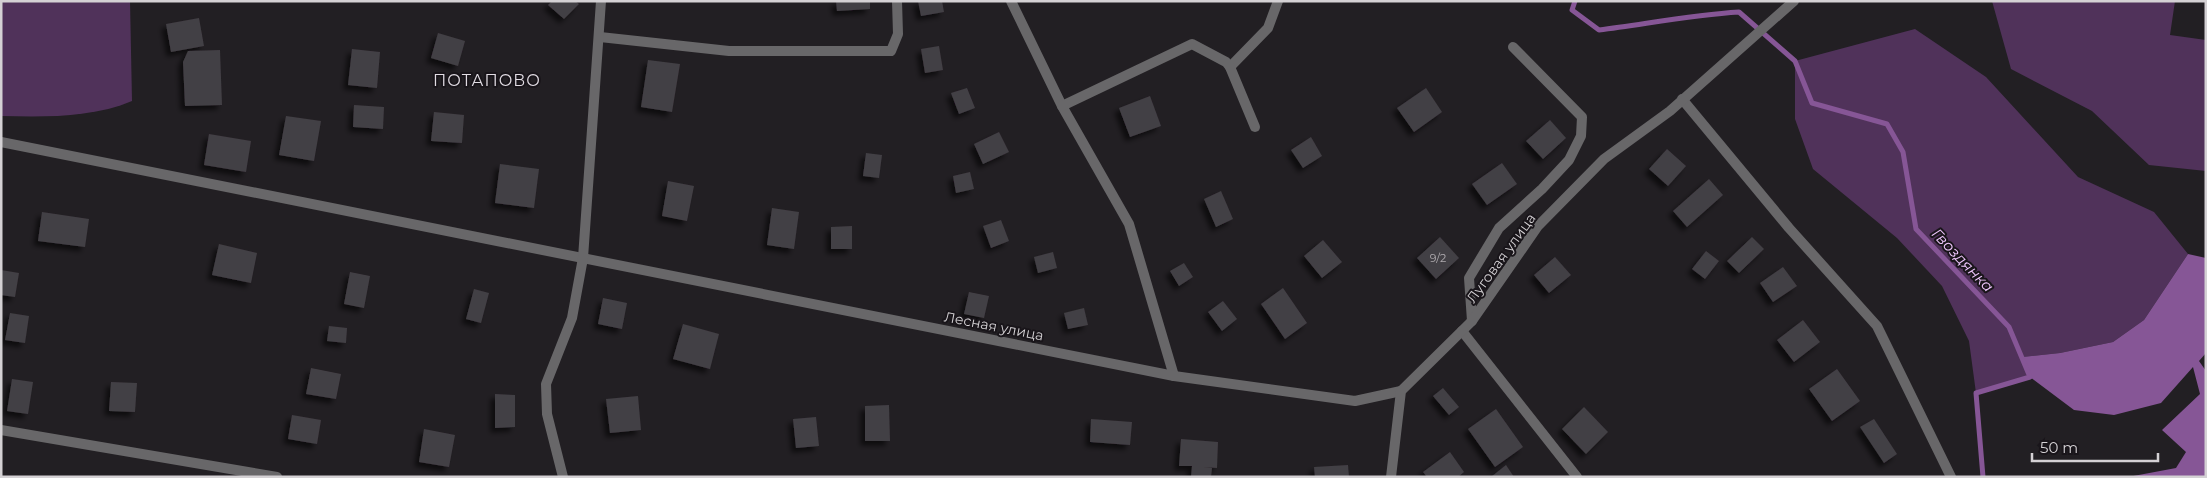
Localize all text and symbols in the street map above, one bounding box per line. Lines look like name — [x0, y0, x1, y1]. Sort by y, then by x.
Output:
district label: ПОТАПОВО — [433, 71, 541, 90]
street label: Луговая улица — [1462, 210, 1540, 306]
water label: Гвоздянка — [1928, 224, 1998, 296]
house number: 9/2 — [1430, 251, 1446, 265]
street label: Лесная улица — [943, 308, 1045, 344]
scale bar — [2032, 430, 2158, 462]
text: 50 m — [2040, 438, 2078, 457]

